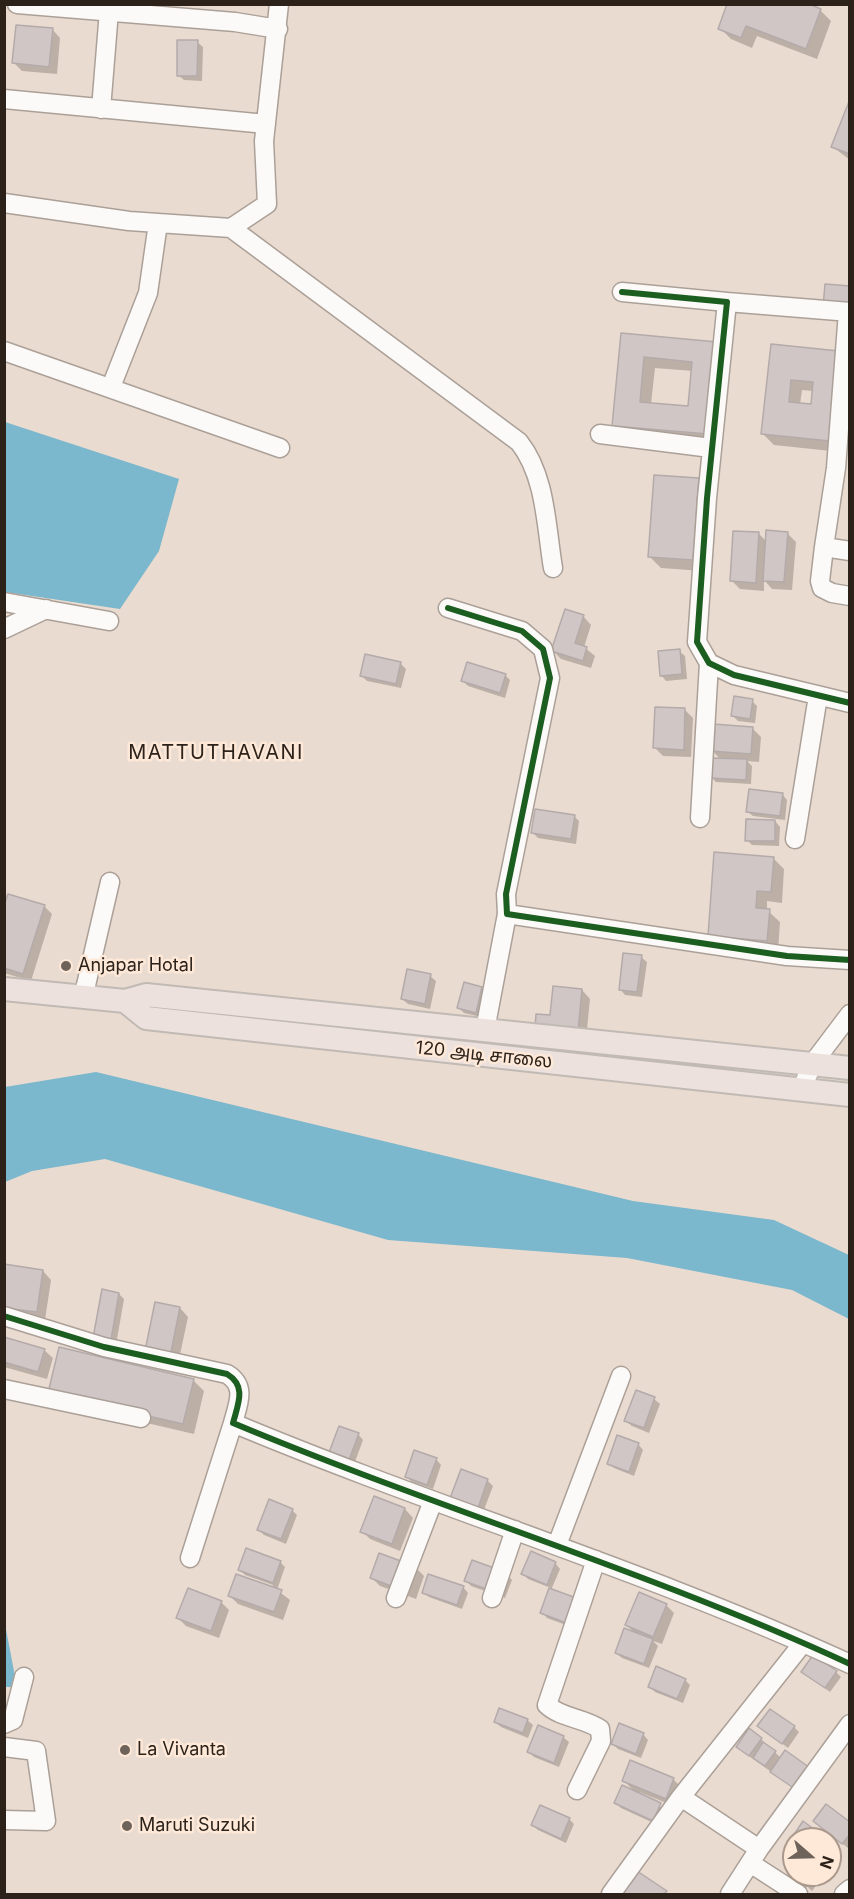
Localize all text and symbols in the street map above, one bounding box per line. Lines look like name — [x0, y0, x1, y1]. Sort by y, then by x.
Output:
district label: MATTUTHAVANI — [128, 741, 304, 765]
place label: Anjapar Hotal — [78, 955, 193, 977]
marker: Anjapar Hotal — [59, 959, 73, 973]
street label: 120 அடி சாலை — [415, 1037, 553, 1073]
place label: La Vivanta — [137, 1739, 226, 1761]
marker: La Vivanta — [118, 1743, 132, 1757]
place label: Maruti Suzuki — [139, 1815, 255, 1837]
marker: Maruti Suzuki — [120, 1819, 134, 1833]
north arrow — [782, 1827, 842, 1887]
text: N — [816, 1853, 839, 1872]

